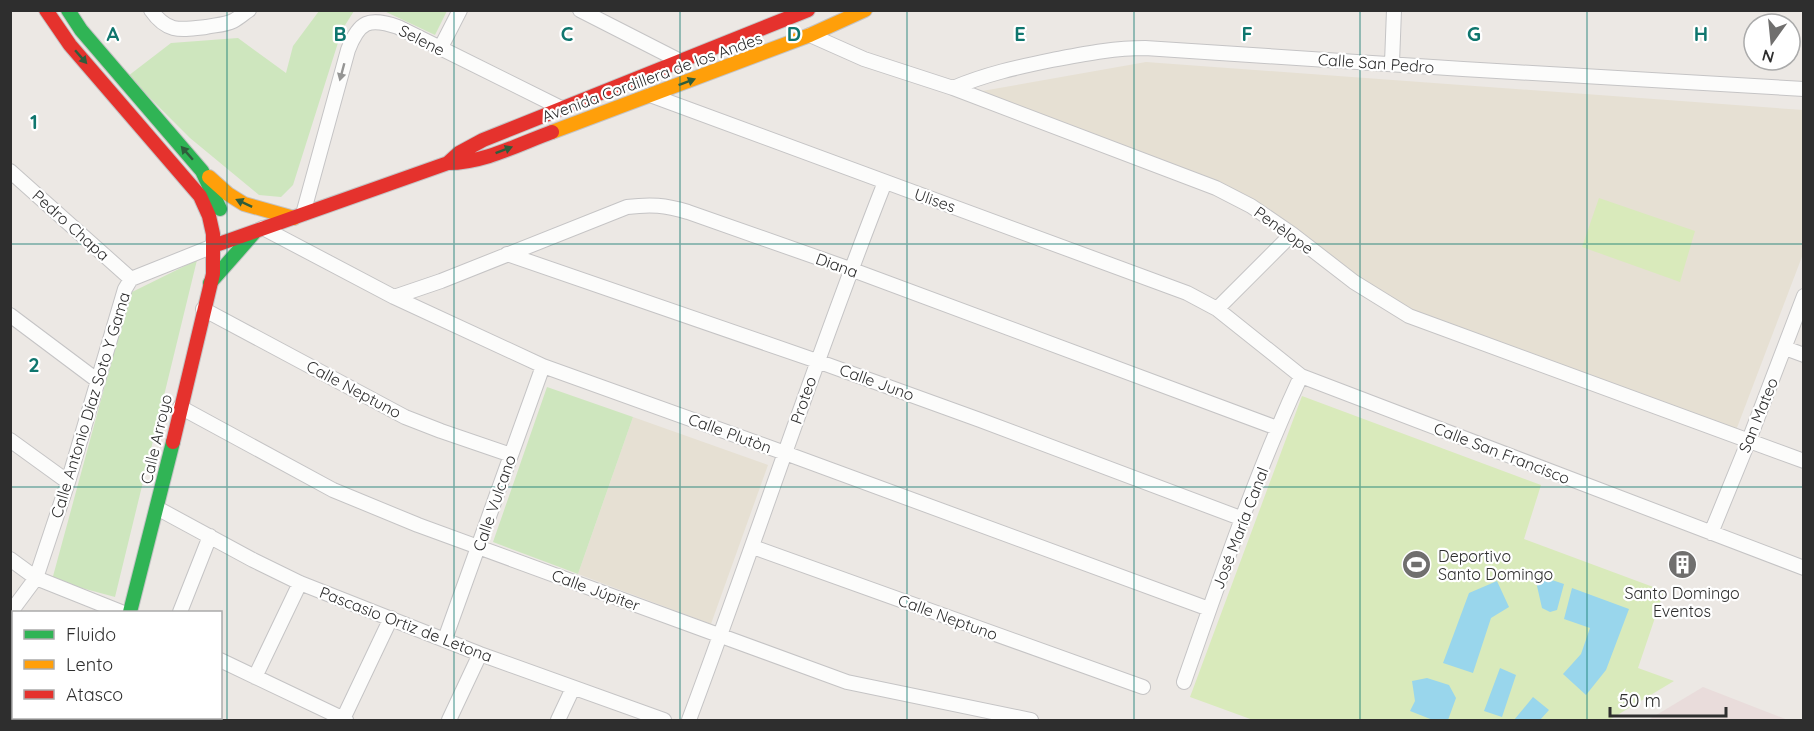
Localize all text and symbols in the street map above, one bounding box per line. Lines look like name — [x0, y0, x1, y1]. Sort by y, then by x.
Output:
north arrow — [1742, 12, 1802, 72]
street label: Selene — [396, 20, 448, 60]
text: A — [107, 21, 120, 46]
text: B — [333, 21, 347, 46]
text: D — [787, 21, 801, 46]
text: E — [1014, 21, 1026, 46]
text: F — [1241, 21, 1253, 46]
text: G — [1467, 21, 1481, 46]
text: H — [1694, 21, 1708, 46]
street label: Avenida Cordillera de los Andes — [539, 28, 765, 126]
text: N — [1760, 45, 1776, 68]
one-way arrow — [74, 49, 87, 64]
street label: Calle San Pedro — [1317, 49, 1435, 77]
one-way arrow — [337, 64, 346, 82]
one-way arrow — [678, 76, 696, 86]
text: 1 — [30, 109, 38, 134]
one-way arrow — [495, 145, 513, 154]
one-way arrow — [181, 146, 194, 161]
street label: Ulises — [912, 184, 958, 216]
street label: Pedro Chapa — [28, 185, 114, 265]
one-way arrow — [235, 198, 252, 207]
street label: Penèlope — [1250, 202, 1318, 258]
street label: Diana — [813, 248, 861, 282]
street label: Calle Antonio Díaz Soto Y Gama — [46, 290, 134, 520]
text: 2 — [28, 352, 40, 377]
street label: Calle Neptuno — [303, 356, 405, 422]
street label: Calle Juno — [837, 359, 917, 405]
street label: Proteo — [786, 374, 820, 426]
street label: San Mateo — [1734, 374, 1782, 456]
street label: Calle Arroyo — [136, 392, 176, 486]
street label: Calle Plutòn — [686, 409, 774, 457]
street label: Calle San Francisco — [1431, 418, 1573, 488]
street label: Calle Vulcano — [468, 452, 520, 554]
street label: José María Canal — [1208, 464, 1272, 592]
place label: Deportivo Santo Domingo — [1438, 546, 1553, 584]
sports icon: Deportivo Santo Domingo — [1401, 549, 1433, 581]
building icon: Santo Domingo Eventos — [1666, 549, 1698, 581]
street label: Calle Júpiter — [549, 565, 643, 615]
street label: Pascasio Ortiz de Letona — [317, 582, 495, 666]
place label: Santo Domingo Eventos — [1624, 583, 1740, 621]
street label: Calle Neptuno — [895, 590, 1001, 644]
legend — [12, 611, 222, 719]
text: Fluido — [66, 623, 116, 646]
text: Lento — [66, 653, 113, 676]
scale bar — [1610, 680, 1726, 718]
text: Atasco — [66, 683, 123, 706]
text: 50 m — [1619, 689, 1661, 712]

